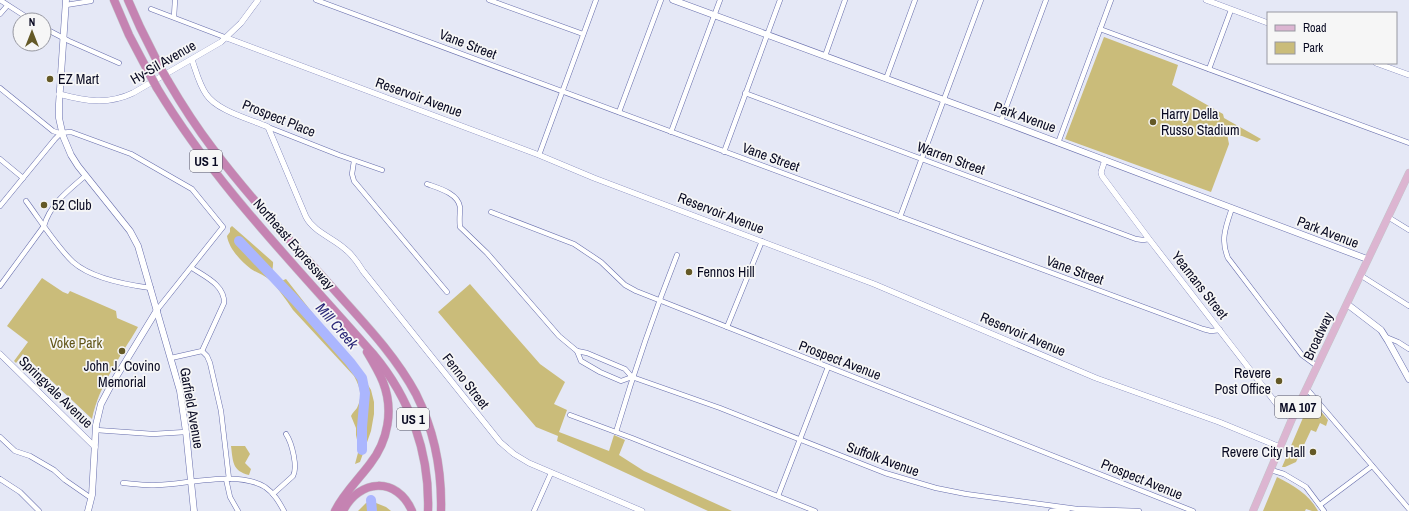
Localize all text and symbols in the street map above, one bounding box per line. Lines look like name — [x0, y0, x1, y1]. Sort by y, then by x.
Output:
north arrow — [12, 12, 52, 52]
legend — [1267, 12, 1397, 64]
text: N — [29, 15, 35, 29]
text: Road — [1303, 20, 1327, 36]
street label: Vane Street — [437, 25, 499, 63]
street label: Hy-Sil Avenue — [127, 36, 199, 88]
text: Park — [1303, 40, 1323, 56]
place label: EZ Mart — [58, 70, 99, 88]
street label: Reservoir Avenue — [373, 73, 465, 121]
marker: EZ Mart — [45, 74, 55, 84]
street label: Prospect Place — [240, 95, 318, 141]
street label: Park Avenue — [991, 97, 1059, 137]
place label: Harry Della Russo Stadium — [1161, 105, 1239, 139]
marker: Harry Della Russo Stadium — [1148, 117, 1158, 127]
street label: Warren Street — [915, 137, 987, 179]
street label: Vane Street — [740, 138, 802, 176]
road number: US 1 — [190, 150, 222, 172]
street label: Reservoir Avenue — [675, 188, 767, 238]
street label: Northeast Expressway — [250, 195, 339, 293]
place label: 52 Club — [52, 196, 92, 214]
marker: 52 Club — [39, 200, 49, 210]
street label: Park Avenue — [1294, 212, 1362, 252]
street label: Yeamans Street — [1168, 247, 1232, 323]
street label: Vane Street — [1044, 251, 1106, 289]
place label: Fennos Hill — [697, 263, 755, 281]
marker: Fennos Hill — [684, 267, 694, 277]
water label: Mill Creek — [311, 298, 364, 354]
street label: Reservoir Avenue — [978, 308, 1068, 360]
street label: Broadway — [1299, 309, 1337, 363]
park label: Voke Park — [50, 334, 102, 352]
street label: Prospect Avenue — [796, 336, 884, 384]
marker: John J. Covino Memorial — [117, 346, 127, 356]
street label: Fenno Street — [439, 350, 493, 412]
street label: Springvale Avenue — [15, 352, 97, 432]
place label: John J. Covino Memorial — [84, 357, 160, 391]
place label: Revere Post Office — [1214, 364, 1271, 398]
street label: Garfield Avenue — [176, 366, 208, 450]
marker: Revere Post Office — [1274, 376, 1284, 386]
road number: MA 107 — [1275, 396, 1321, 418]
road number: US 1 — [397, 408, 429, 430]
street label: Suffolk Avenue — [844, 438, 922, 480]
place label: Revere City Hall — [1221, 443, 1305, 461]
marker: Revere City Hall — [1308, 447, 1318, 457]
street label: Prospect Avenue — [1098, 454, 1186, 504]

